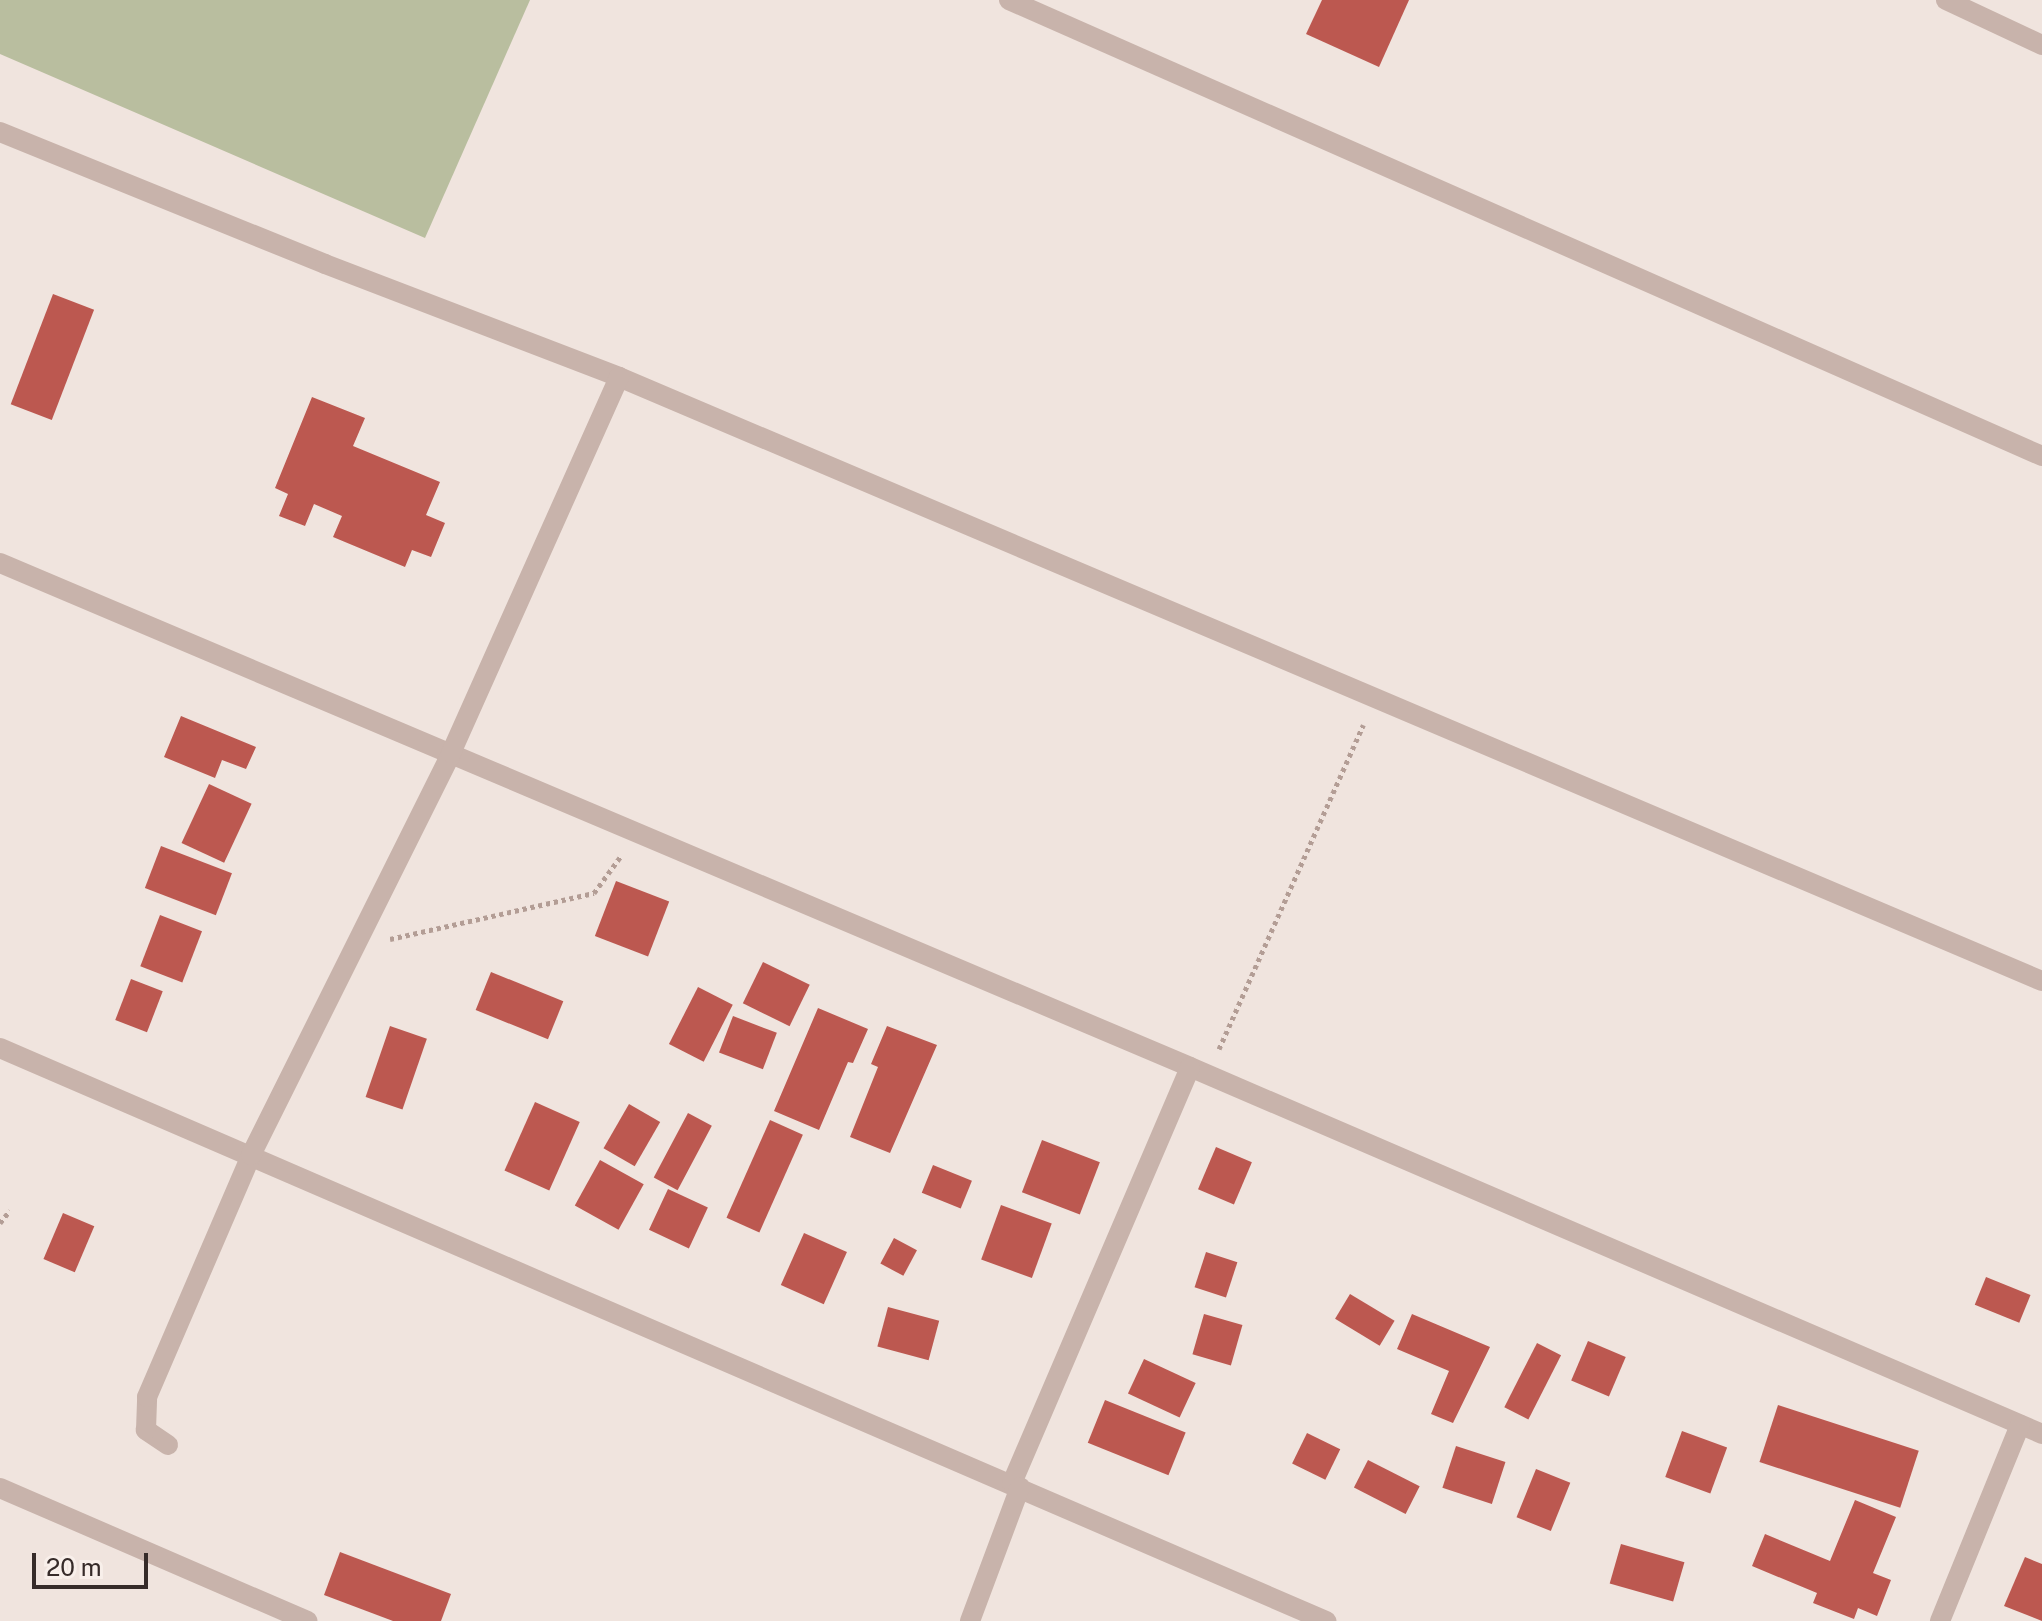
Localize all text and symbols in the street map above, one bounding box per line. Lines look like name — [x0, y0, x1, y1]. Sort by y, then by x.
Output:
scale bar — [36, 1537, 152, 1587]
text: 20 m — [46, 1553, 102, 1581]

